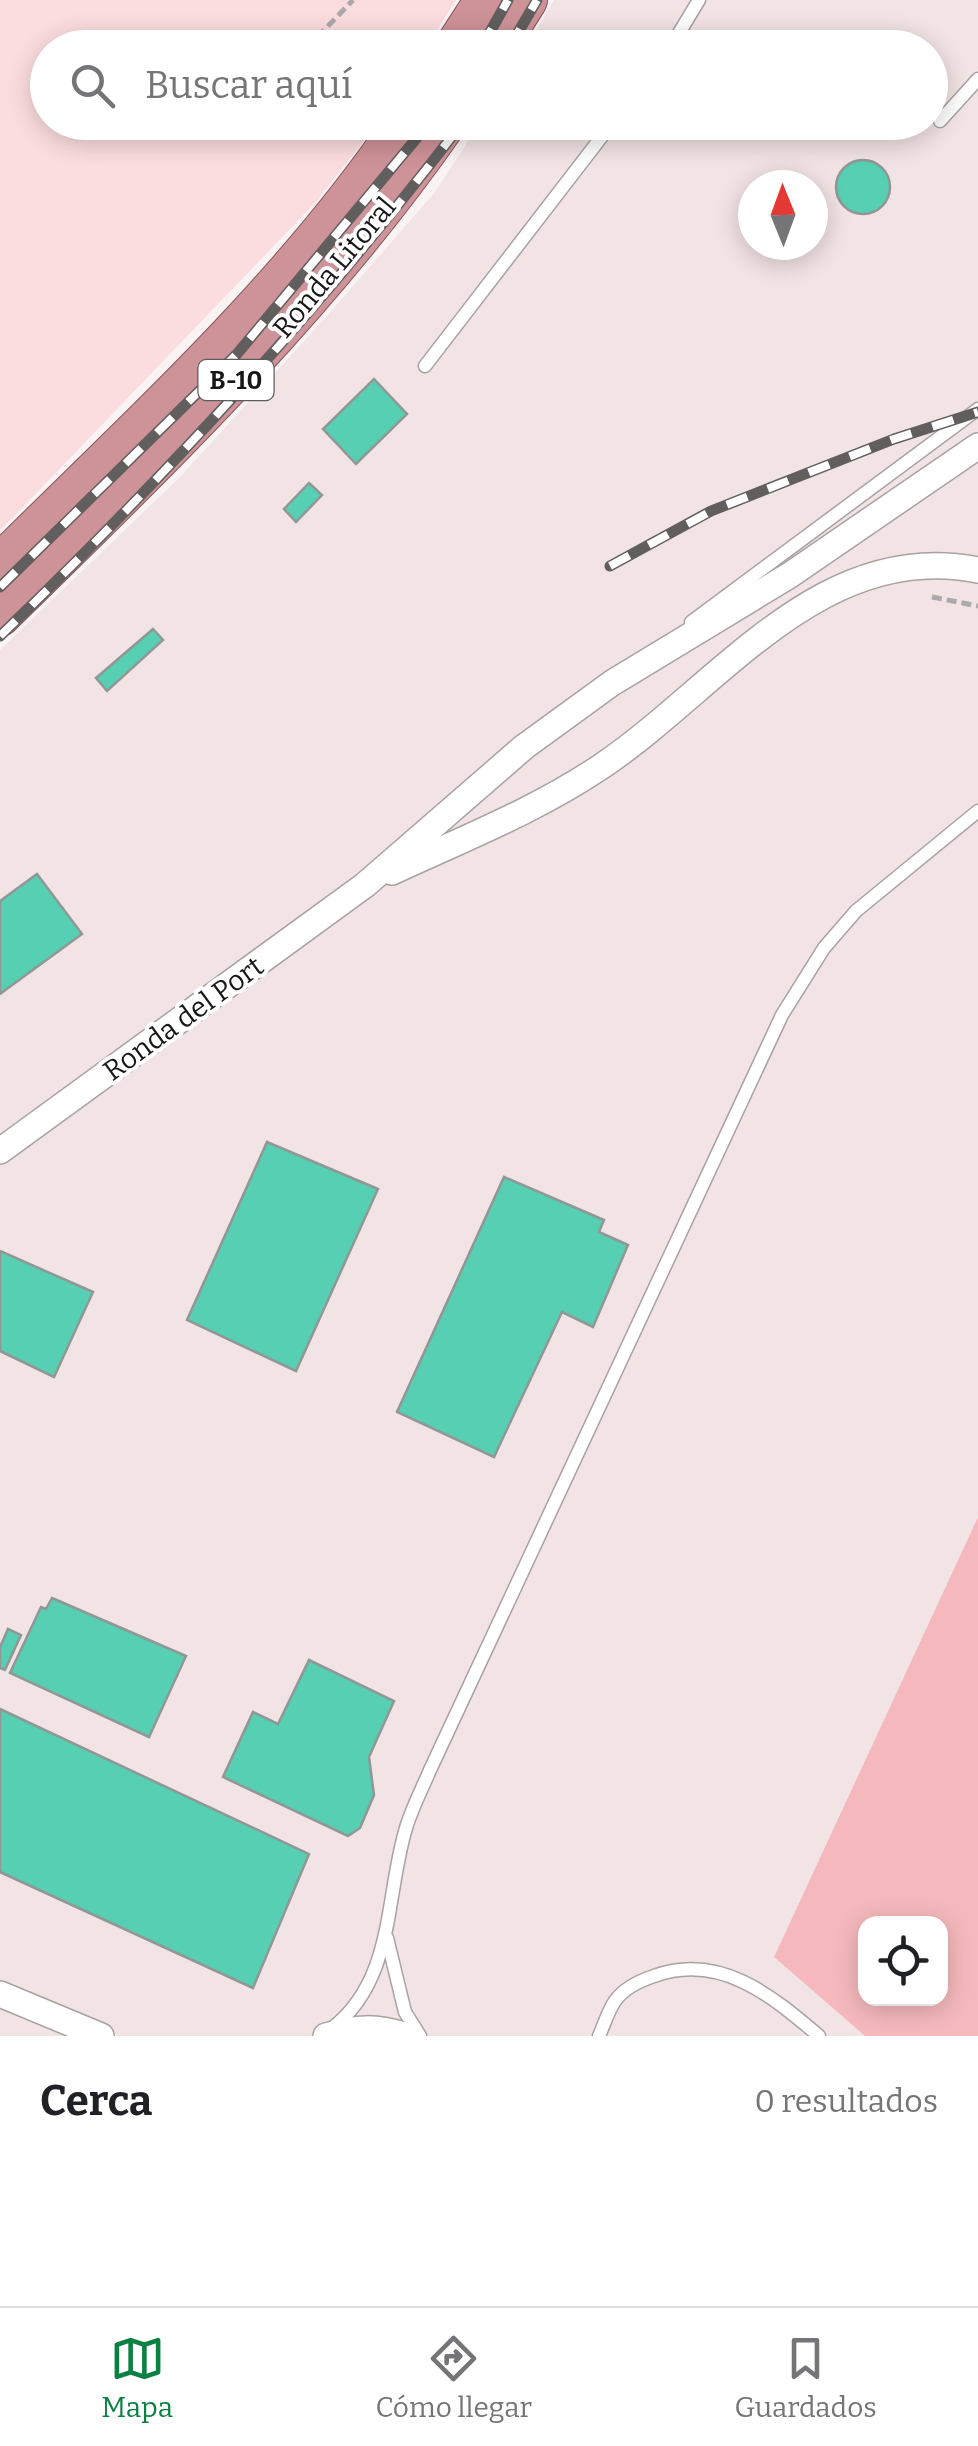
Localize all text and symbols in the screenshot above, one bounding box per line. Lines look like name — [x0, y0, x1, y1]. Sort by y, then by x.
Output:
search box — [30, 30, 948, 140]
icon: search — [65, 58, 120, 113]
text: Buscar aquí — [145, 62, 352, 108]
north arrow — [738, 170, 828, 260]
street label: Ronda Litoral — [266, 190, 403, 344]
road number: B-10 — [198, 360, 274, 400]
street label: Ronda del Port — [97, 949, 270, 1087]
map controls — [858, 1916, 948, 2006]
button: locate — [858, 1916, 948, 2006]
text: Cerca — [40, 2076, 152, 2126]
text: 0 resultados — [754, 2082, 938, 2120]
tab: Mapa — [101, 2331, 173, 2424]
tab: Cómo llegar — [376, 2331, 532, 2424]
tab: Guardados — [734, 2331, 877, 2424]

